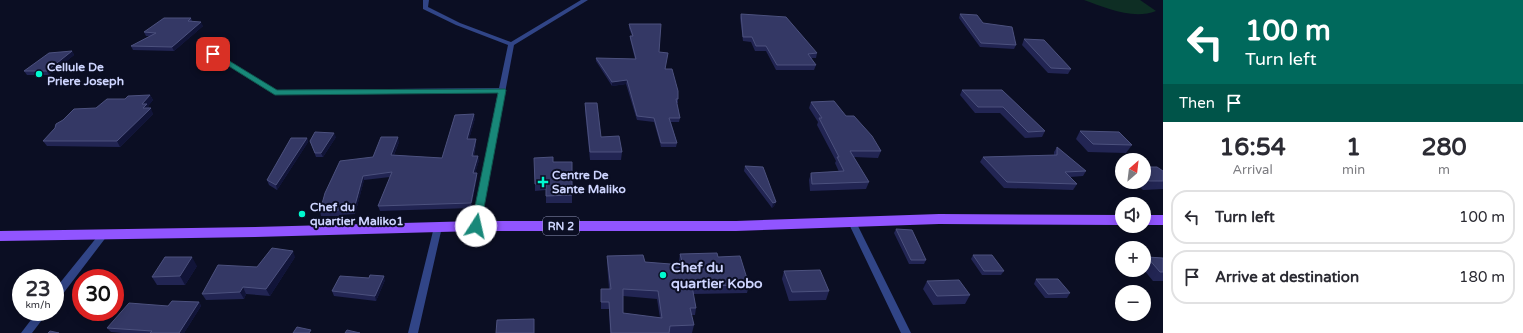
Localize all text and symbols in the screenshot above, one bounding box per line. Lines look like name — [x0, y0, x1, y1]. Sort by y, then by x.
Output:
text: 100 m — [1245, 14, 1331, 48]
icon: left — [1179, 16, 1231, 68]
pin — [196, 37, 230, 71]
icon: arrive — [202, 43, 224, 65]
text: Turn left — [1245, 48, 1317, 70]
place label: Cellule De Priere Joseph — [47, 60, 124, 89]
marker: Cellule De Priere Joseph — [34, 69, 44, 79]
icon: arrive — [1223, 92, 1245, 114]
text: Then — [1179, 94, 1215, 112]
text: 16:54 — [1219, 133, 1286, 162]
text: 1 — [1346, 133, 1361, 162]
text: 280 — [1421, 133, 1467, 162]
north arrow — [1115, 153, 1151, 189]
map controls — [1115, 153, 1151, 321]
text: Arrival — [1232, 162, 1273, 178]
text: min — [1342, 162, 1365, 178]
text: m — [1438, 162, 1450, 178]
place label: Centre De Sante Maliko — [552, 168, 626, 196]
marker: Centre De Sante Maliko — [537, 176, 549, 188]
button: sound — [1115, 197, 1151, 233]
place label: Chef du quartier Maliko1 — [310, 200, 404, 229]
position arrow — [455, 205, 497, 247]
icon: left — [1181, 206, 1203, 228]
text: Turn left — [1215, 208, 1275, 226]
text: 100 m — [1459, 208, 1505, 226]
marker: Chef du quartier Maliko1 — [297, 209, 307, 219]
road number: RN 2 — [543, 217, 579, 235]
button: + — [1115, 241, 1151, 277]
place label: Chef du quartier Kobo — [671, 259, 763, 292]
icon: arrive — [1181, 266, 1203, 288]
text: Arrive at destination — [1215, 268, 1359, 286]
text: 180 m — [1459, 268, 1505, 286]
speed limit sign: 30 — [72, 269, 124, 321]
marker: Chef du quartier Kobo — [658, 270, 668, 280]
text: 23 — [25, 278, 51, 302]
button: − — [1115, 285, 1151, 321]
text: km/h — [25, 299, 51, 311]

